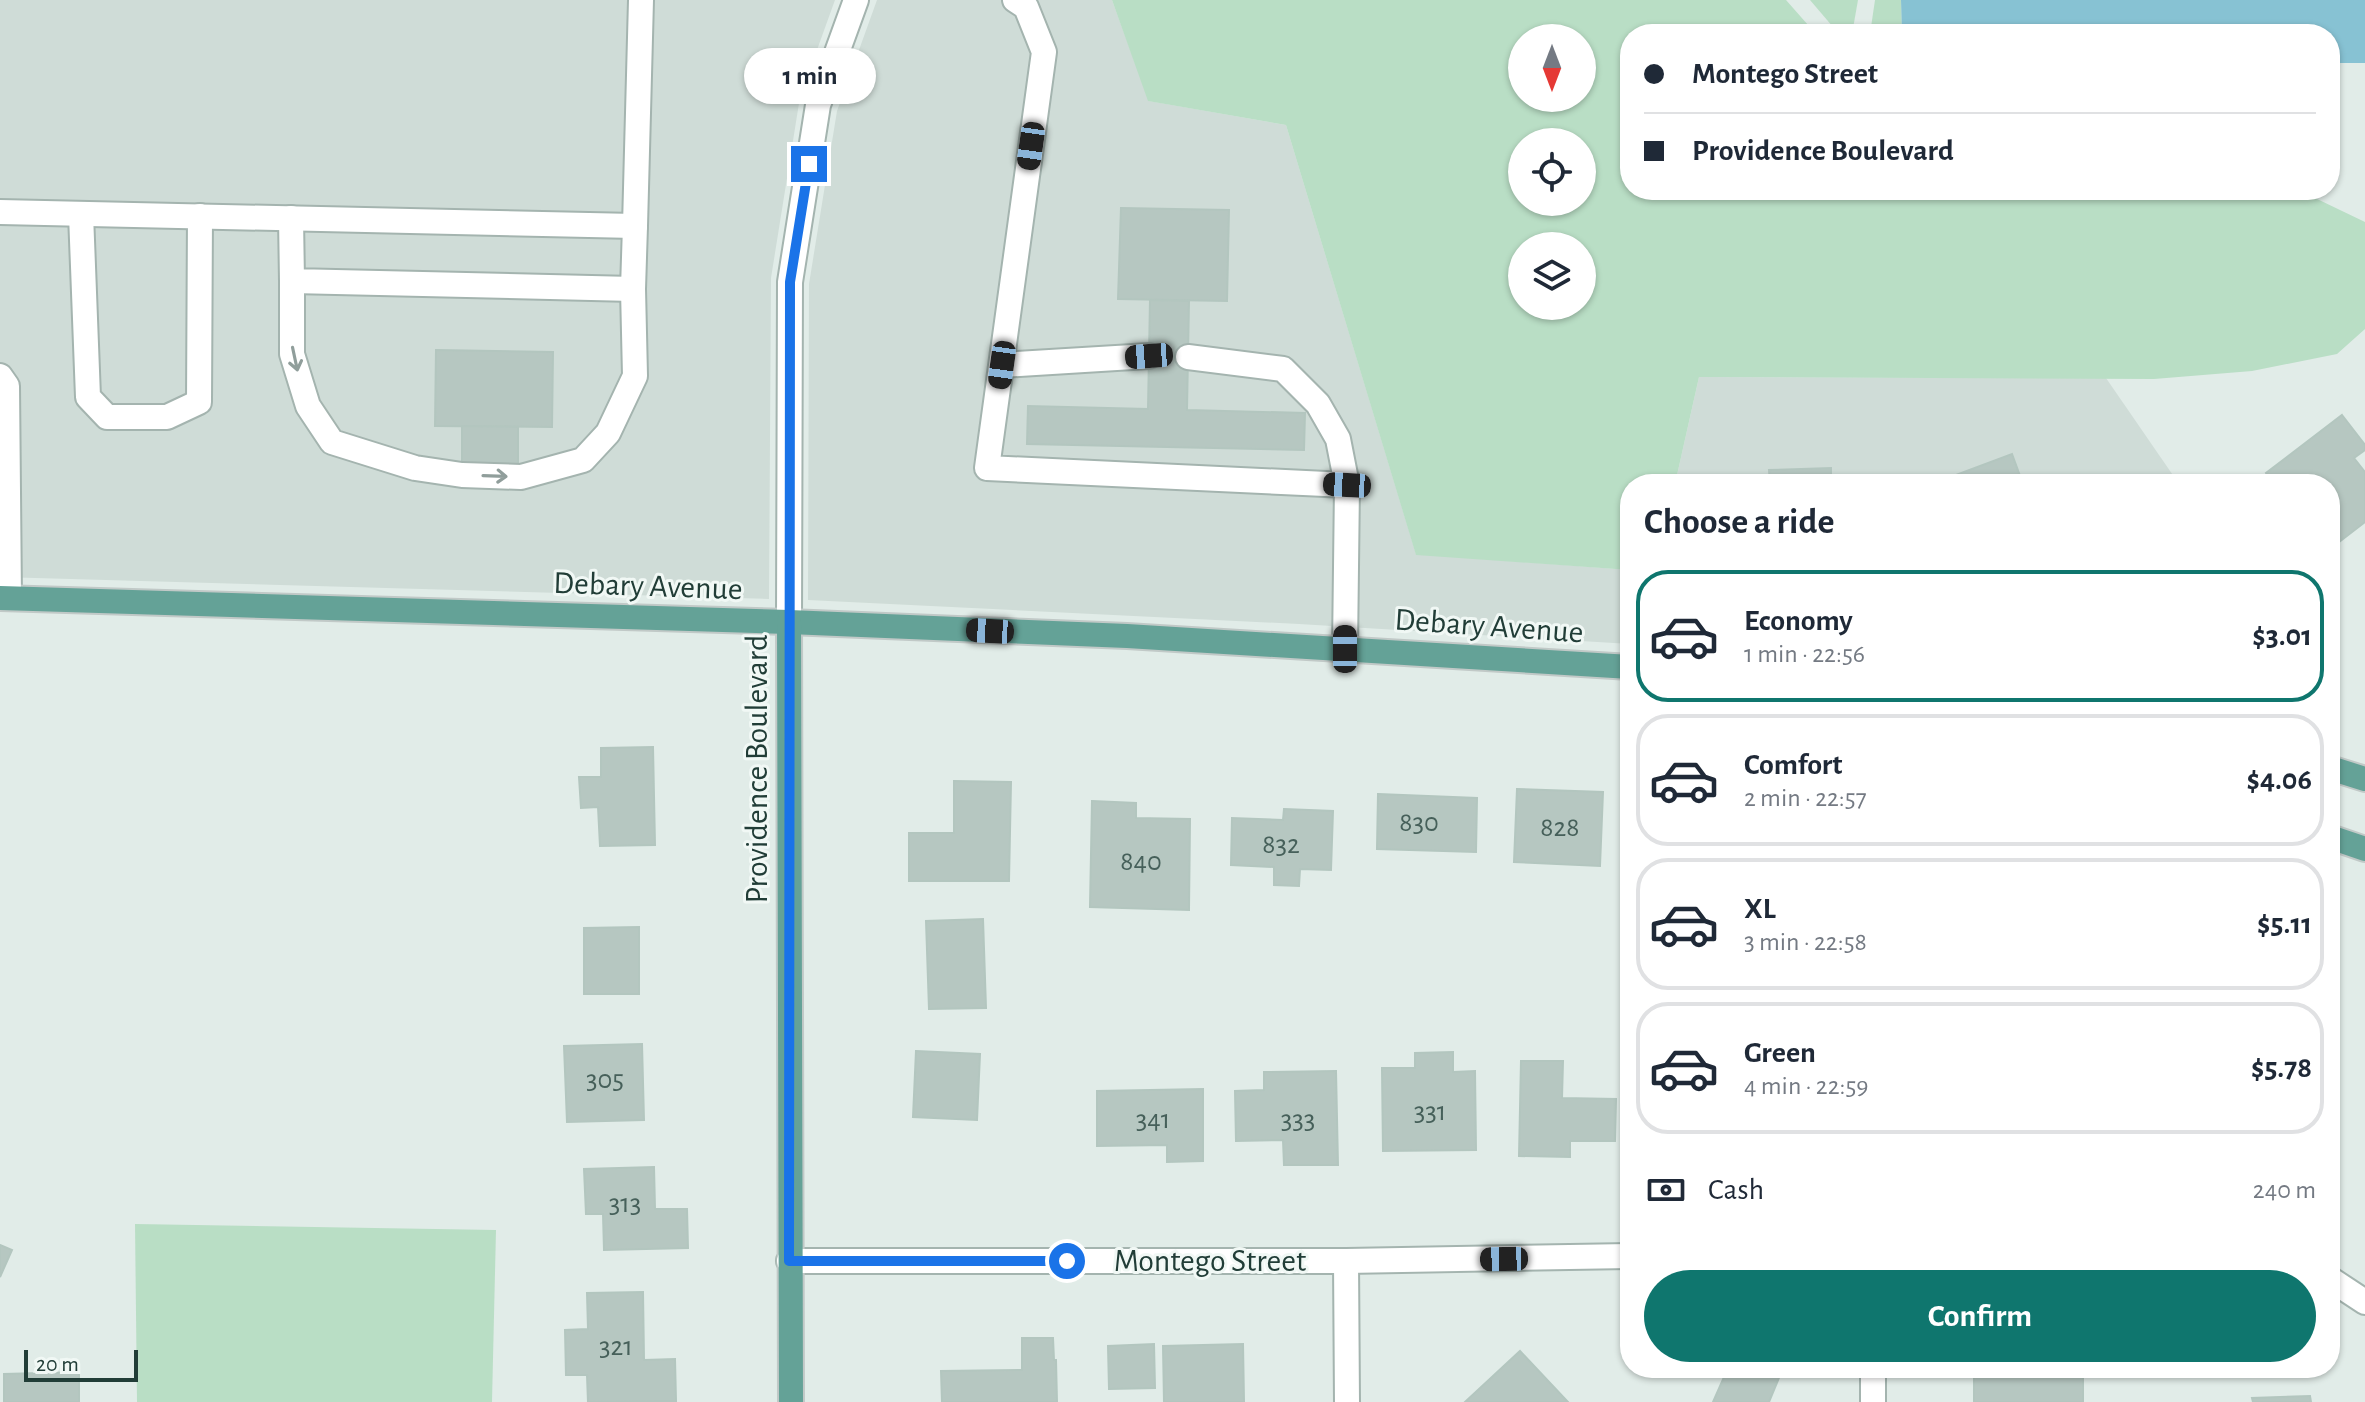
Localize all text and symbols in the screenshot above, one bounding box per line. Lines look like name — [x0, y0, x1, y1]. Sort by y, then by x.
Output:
north arrow — [1508, 24, 1596, 112]
map controls — [1508, 24, 1596, 320]
callout: 1 min — [743, 48, 875, 104]
text: Montego Street — [1692, 59, 1878, 89]
text: 1 min — [783, 63, 837, 89]
car — [1016, 121, 1046, 171]
button: locate — [1508, 128, 1596, 216]
text: Providence Boulevard — [1692, 136, 1954, 166]
route end — [791, 146, 827, 182]
button: layers — [1508, 232, 1596, 320]
car — [987, 340, 1017, 390]
car — [1124, 342, 1174, 370]
one-way arrow — [288, 345, 303, 371]
one-way arrow — [481, 469, 508, 484]
car — [1322, 472, 1372, 498]
text: Choose a ride — [1644, 504, 1834, 540]
street label: Debary Avenue — [553, 567, 743, 605]
icon: car — [1648, 600, 1720, 672]
street label: Debary Avenue — [1393, 603, 1585, 649]
text: Economy — [1744, 606, 1853, 636]
car — [965, 618, 1015, 644]
text: $3.01 — [2252, 621, 2312, 651]
car — [1333, 625, 1357, 673]
street label: Providence Boulevard — [741, 634, 773, 904]
text: 1 min · 22:56 — [1744, 641, 1865, 667]
icon: car — [1648, 744, 1720, 816]
text: Comfort — [1744, 750, 1843, 780]
text: $4.06 — [2246, 765, 2312, 795]
text: 2 min · 22:57 — [1744, 785, 1867, 811]
house number: 830 — [1399, 809, 1439, 837]
house number: 828 — [1540, 814, 1580, 842]
house number: 832 — [1262, 831, 1300, 859]
house number: 840 — [1120, 848, 1162, 876]
icon: car — [1648, 888, 1720, 960]
text: XL — [1744, 894, 1776, 924]
text: $5.11 — [2257, 909, 2312, 939]
text: 3 min · 22:58 — [1744, 929, 1867, 955]
icon: car — [1648, 1032, 1720, 1104]
text: Green — [1744, 1038, 1816, 1068]
text: $5.78 — [2251, 1053, 2312, 1083]
house number: 305 — [586, 1066, 624, 1094]
text: 4 min · 22:59 — [1744, 1073, 1869, 1099]
house number: 331 — [1414, 1098, 1446, 1126]
house number: 341 — [1136, 1106, 1170, 1134]
house number: 333 — [1281, 1106, 1315, 1134]
icon: cash — [1644, 1168, 1688, 1212]
text: Cash — [1708, 1175, 1764, 1205]
text: 240 m — [2253, 1177, 2316, 1203]
house number: 313 — [609, 1190, 641, 1218]
route start — [1049, 1243, 1085, 1279]
street label: Montego Street — [1114, 1245, 1306, 1277]
car — [1480, 1247, 1528, 1271]
button: Confirm — [1644, 1270, 2316, 1362]
house number: 321 — [599, 1333, 633, 1361]
scale bar — [24, 1346, 138, 1382]
text: 20 m — [36, 1353, 79, 1375]

